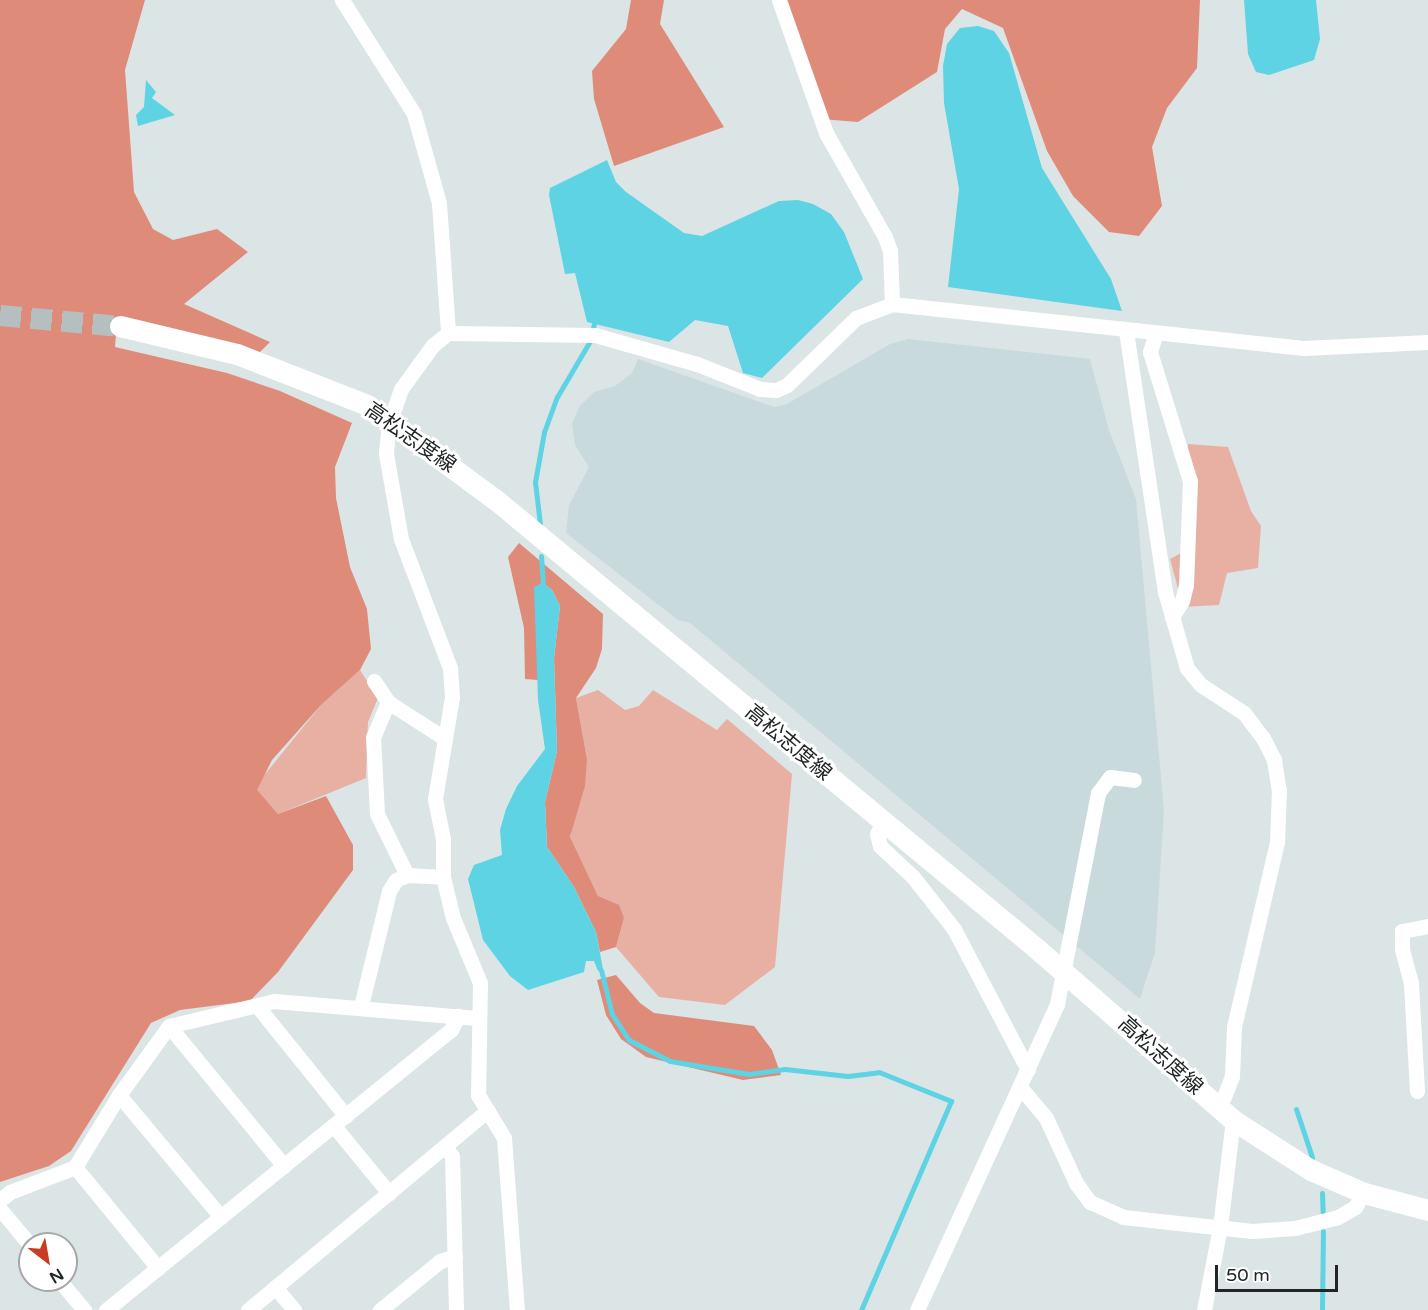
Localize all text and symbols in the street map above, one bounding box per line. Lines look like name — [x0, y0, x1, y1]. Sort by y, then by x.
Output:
street label: 高松志度線 — [360, 398, 460, 478]
street label: 高松志度線 — [740, 700, 836, 786]
street label: 高松志度線 — [1113, 1012, 1207, 1100]
north arrow — [18, 1232, 78, 1292]
scale bar — [1218, 1253, 1341, 1291]
text: N — [46, 1264, 67, 1288]
text: 50 m — [1226, 1264, 1270, 1286]

